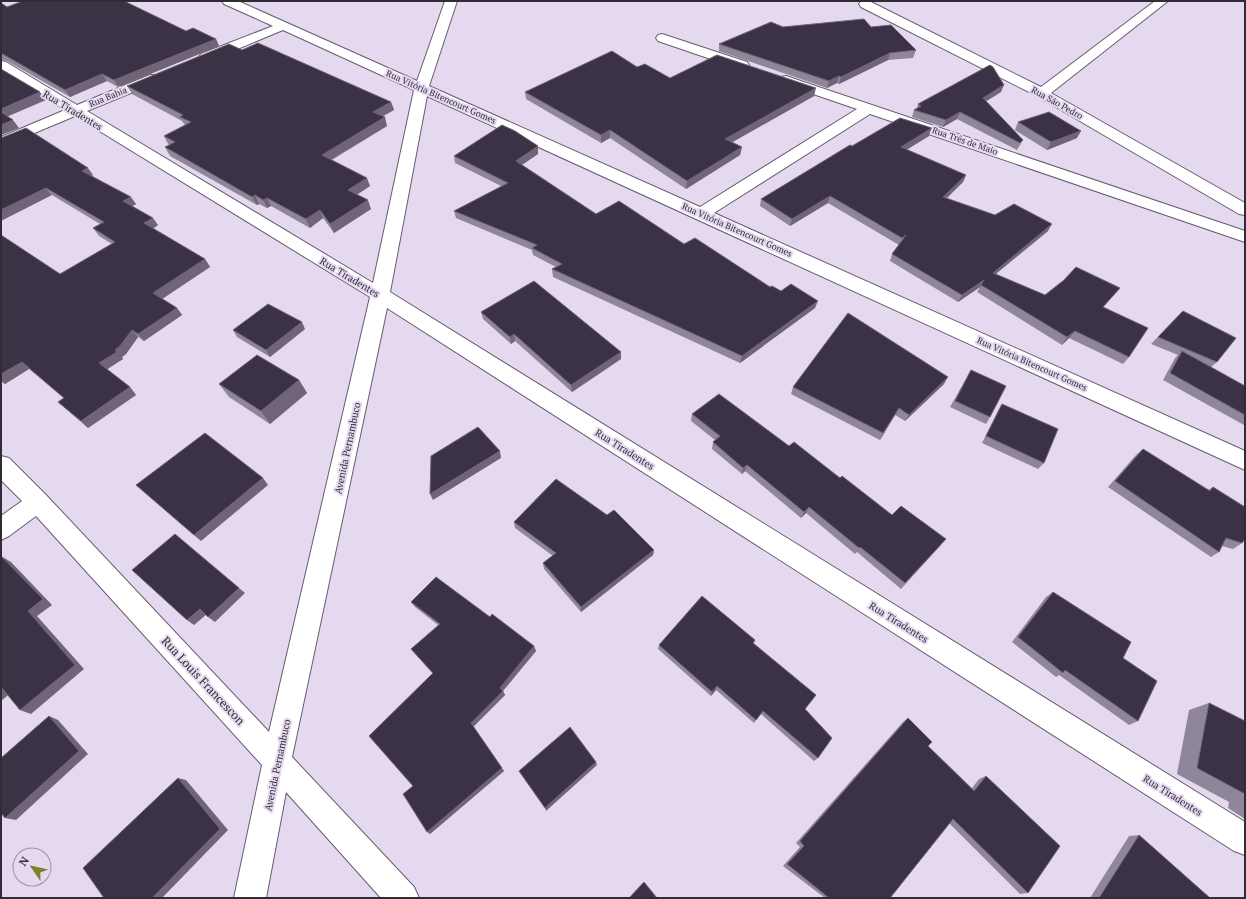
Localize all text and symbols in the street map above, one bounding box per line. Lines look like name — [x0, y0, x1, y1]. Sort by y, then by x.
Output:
street label: Rua Vitória Bitencourt Gomes — [384, 67, 498, 127]
street label: Rua Bahia — [87, 84, 129, 110]
street label: Rua São Pedro — [1029, 84, 1085, 122]
street label: Rua Tiradentes — [41, 88, 105, 133]
street label: Rua Três de Maio — [931, 124, 999, 158]
street label: Rua Vitória Bitencourt Gomes — [680, 200, 794, 260]
street label: Rua Tiradentes — [318, 255, 382, 300]
street label: Rua Vitória Bitencourt Gomes — [975, 334, 1089, 394]
street label: Avenida Pernambuco — [331, 401, 364, 495]
street label: Rua Tiradentes — [593, 426, 657, 473]
street label: Rua Tiradentes — [867, 599, 931, 646]
street label: Rua Louis Francescon — [159, 633, 248, 728]
street label: Avenida Pernambuco — [261, 718, 294, 812]
street label: Rua Tiradentes — [1141, 772, 1205, 819]
north arrow — [12, 847, 52, 887]
text: N — [16, 853, 32, 869]

